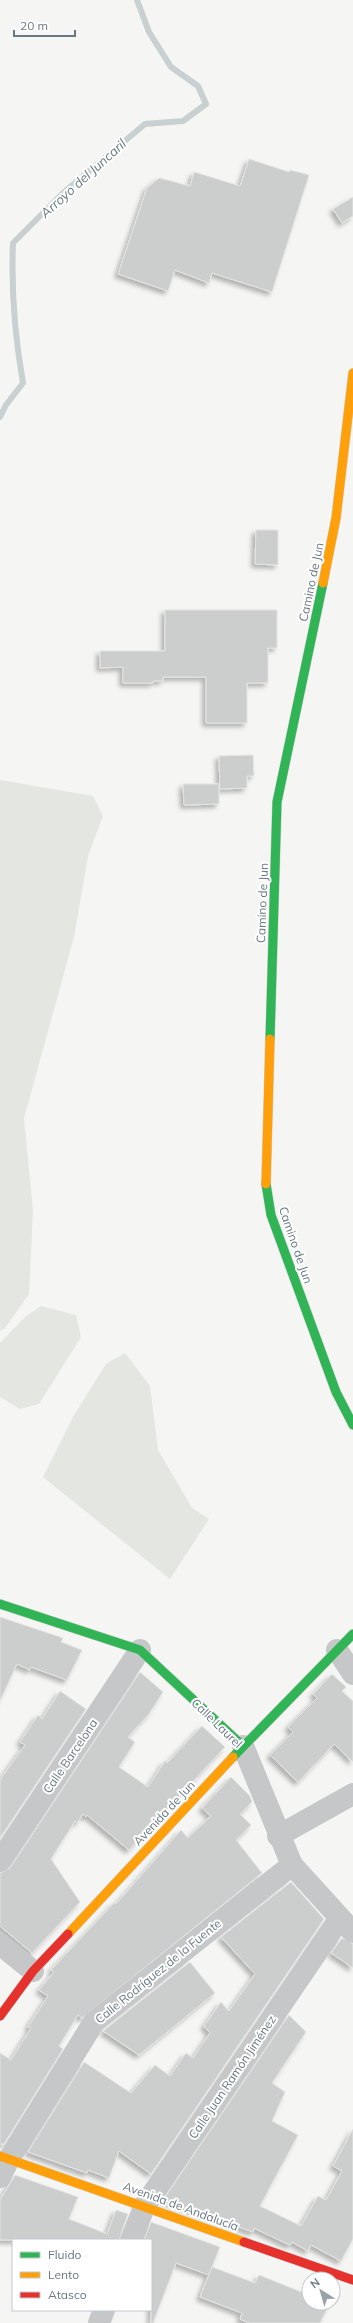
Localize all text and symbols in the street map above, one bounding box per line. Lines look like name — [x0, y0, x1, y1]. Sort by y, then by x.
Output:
scale bar — [14, 12, 75, 38]
text: 20 m — [20, 18, 48, 33]
water label: Arroyo del Juncaril — [36, 135, 130, 221]
street label: Camino de Jun — [295, 541, 327, 623]
street label: Camino de Jun — [253, 863, 271, 943]
street label: Camino de Jun — [276, 1205, 316, 1285]
street label: Calle Laurel — [188, 1695, 246, 1751]
street label: Calle Barcelona — [40, 1716, 100, 1796]
street label: Avenida de Jun — [130, 1777, 198, 1849]
street label: Calle Rodríguez de la Fuente — [92, 1916, 224, 2026]
street label: Calle Juan Ramón Jiménez — [185, 2013, 279, 2141]
street label: Avenida de Andalucía — [121, 2178, 241, 2234]
legend — [12, 2239, 152, 2311]
text: Fluido — [48, 2247, 82, 2262]
text: Lento — [48, 2267, 79, 2282]
north arrow — [301, 2271, 341, 2311]
text: N — [307, 2275, 323, 2291]
text: Atasco — [48, 2287, 87, 2302]

